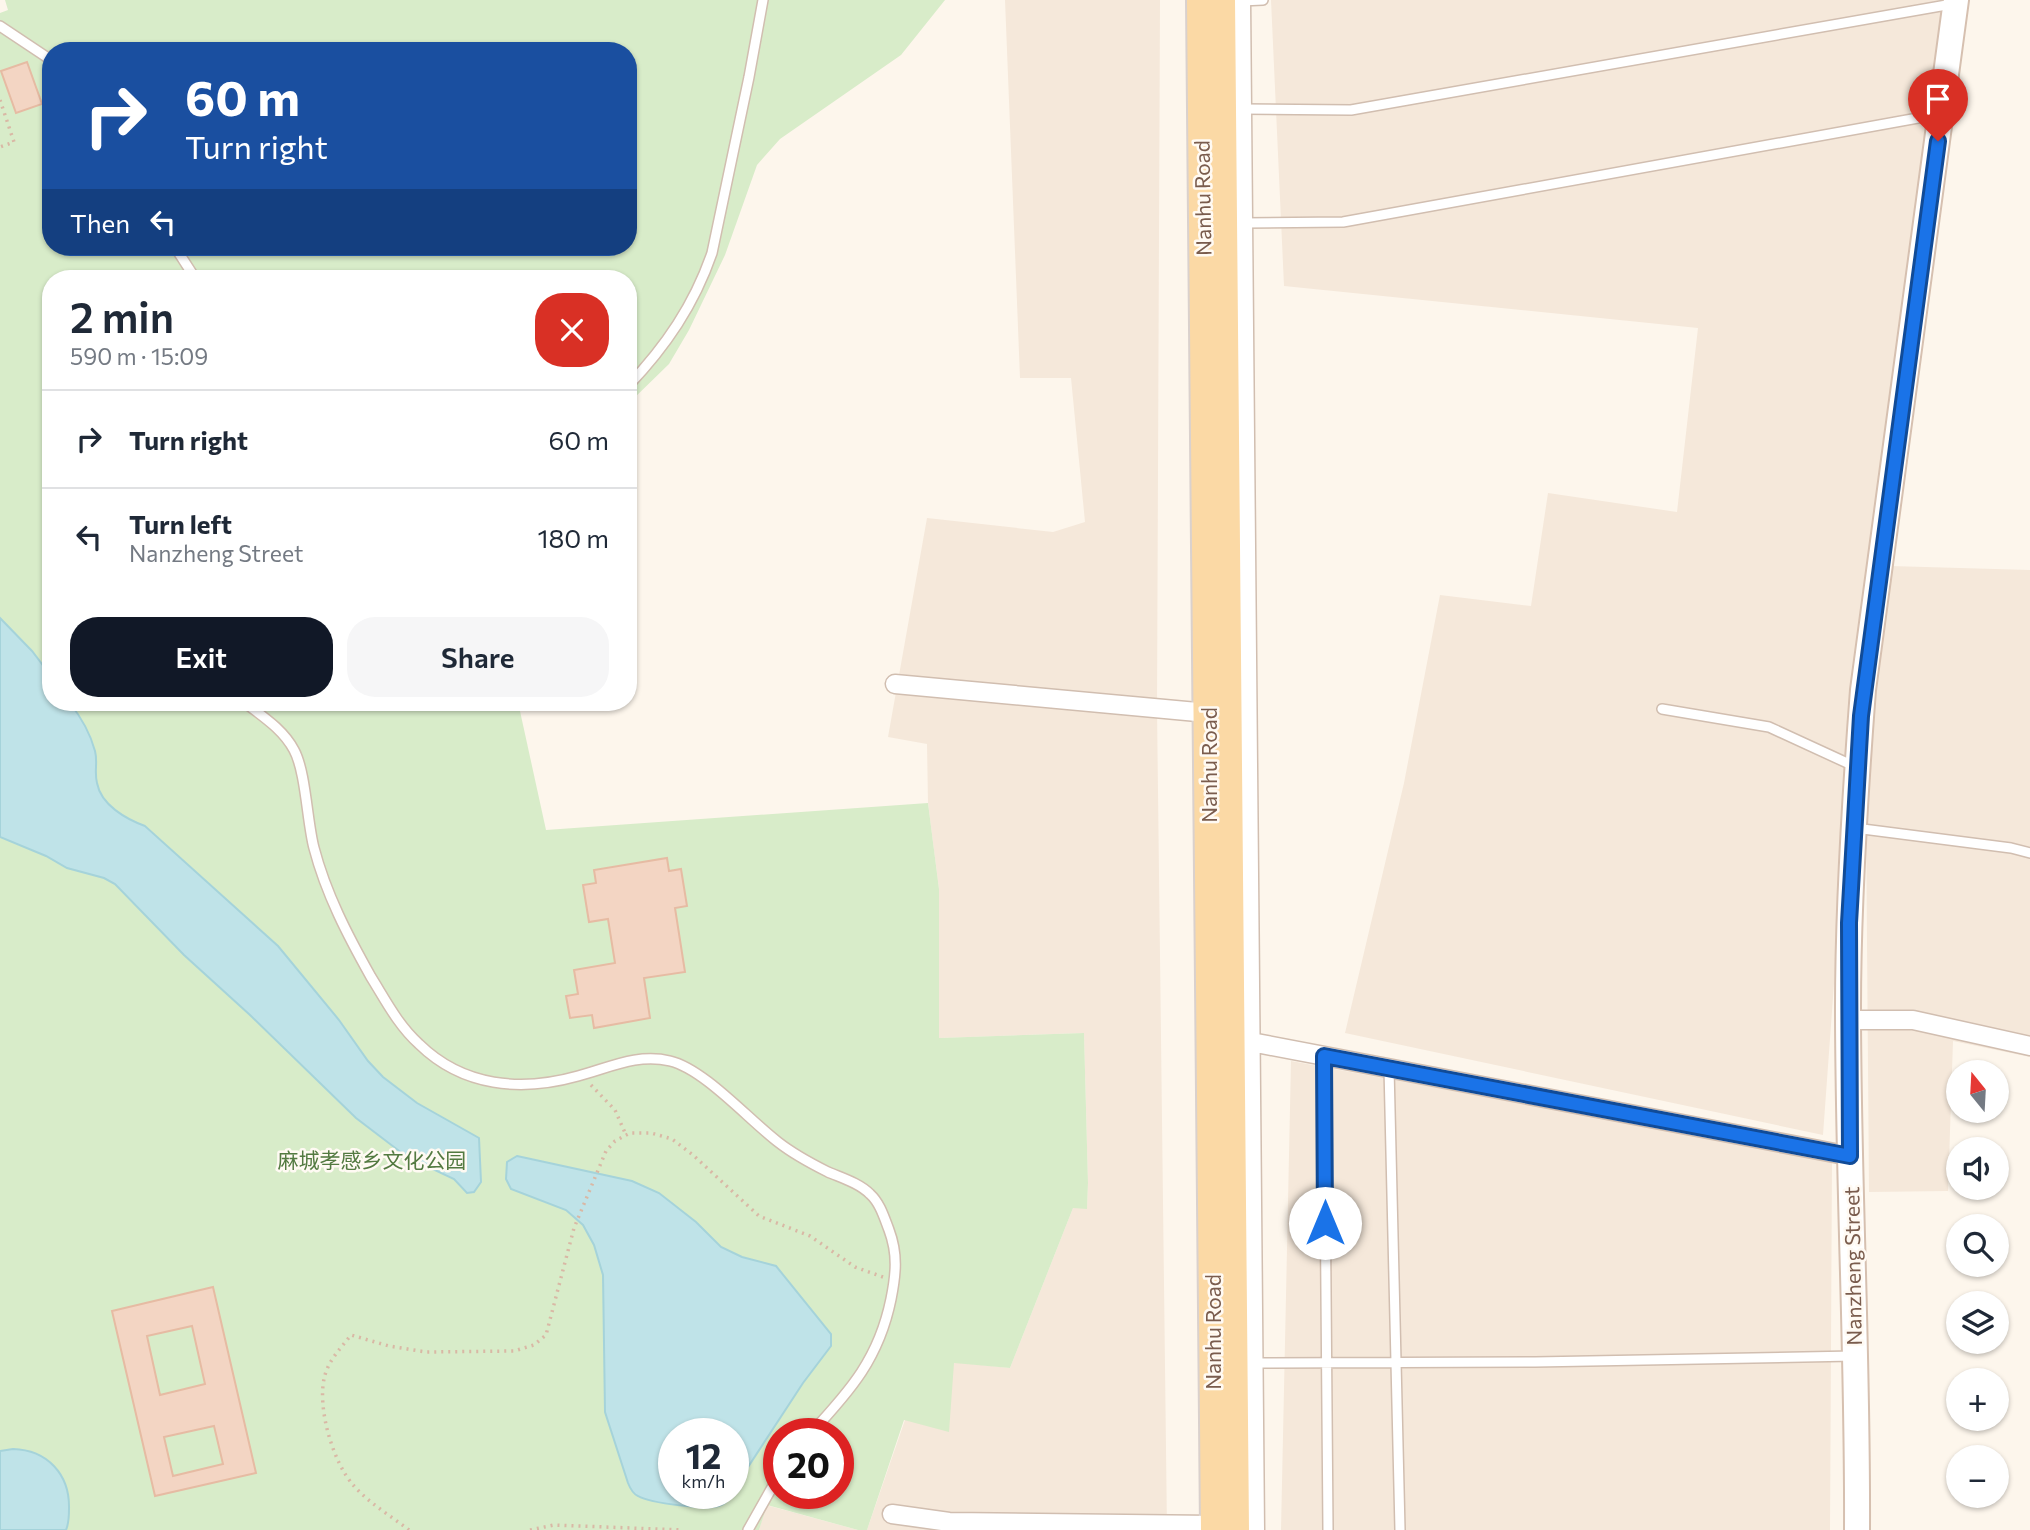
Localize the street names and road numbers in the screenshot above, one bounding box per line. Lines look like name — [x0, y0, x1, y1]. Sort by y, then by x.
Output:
street label: Nanhu Road — [1188, 140, 1216, 256]
street label: Nanhu Road — [1196, 707, 1221, 823]
street label: Nanzheng Street — [1838, 1186, 1866, 1346]
street label: Nanhu Road — [1200, 1274, 1225, 1390]

